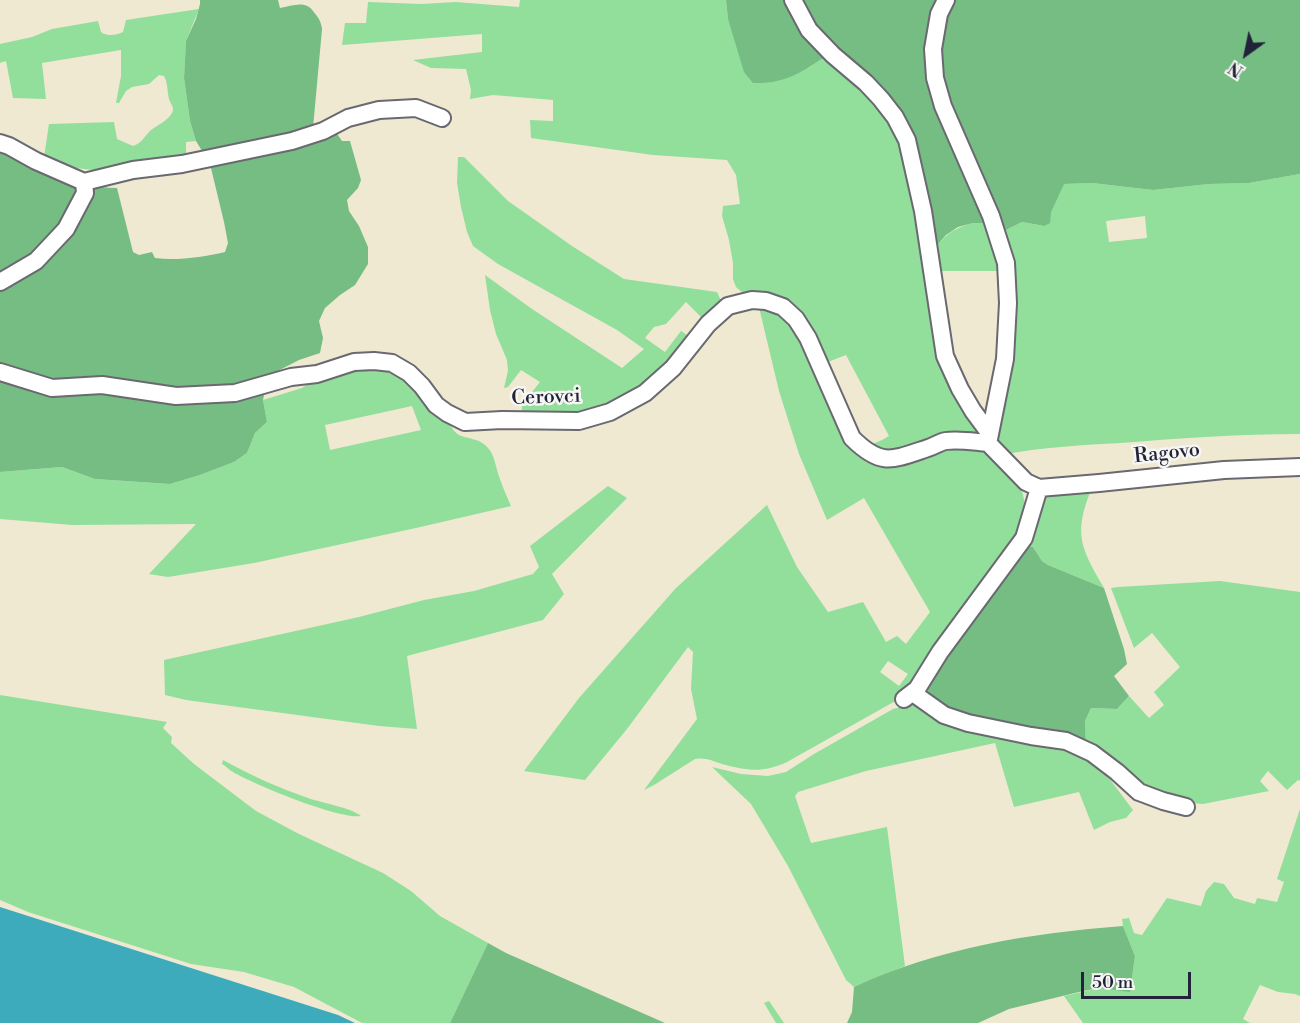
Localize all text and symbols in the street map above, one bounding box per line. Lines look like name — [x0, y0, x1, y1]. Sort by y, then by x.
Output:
north arrow — [1216, 24, 1276, 84]
text: N — [1225, 57, 1247, 81]
street label: Cerovci — [511, 385, 581, 411]
street label: Ragovo — [1133, 439, 1201, 469]
scale bar — [1084, 960, 1194, 998]
text: 50 m — [1092, 971, 1133, 994]

